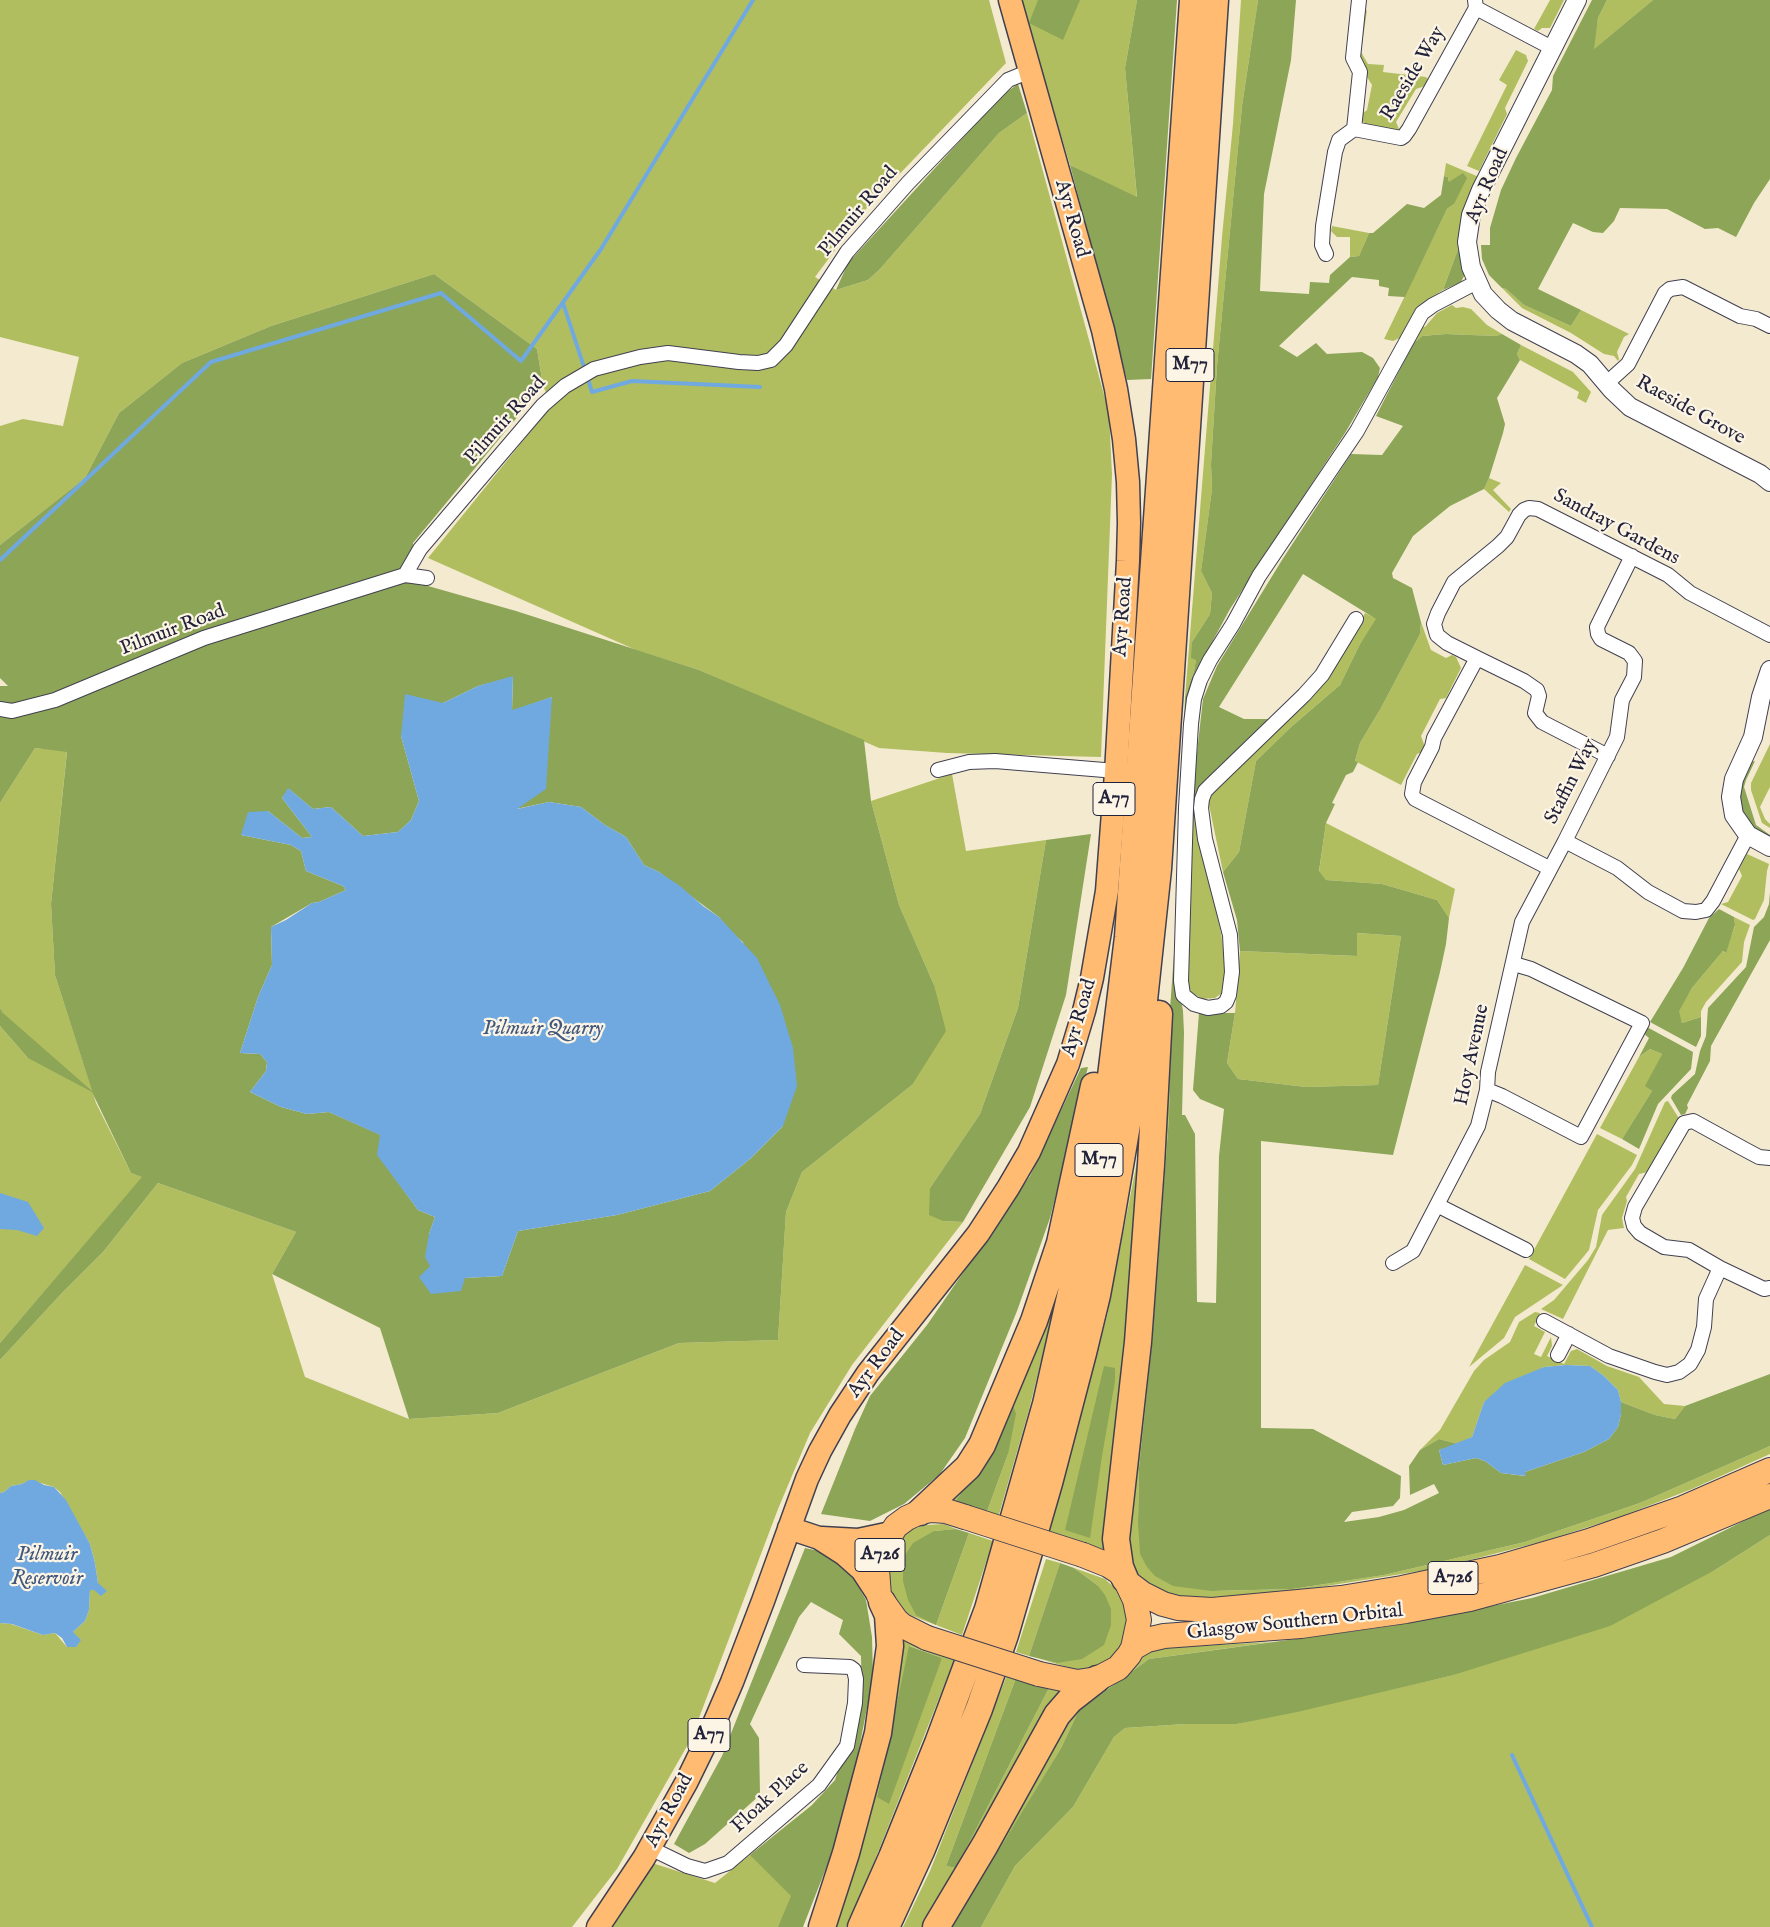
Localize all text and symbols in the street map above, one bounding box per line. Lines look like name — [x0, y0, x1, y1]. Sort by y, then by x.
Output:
street label: Raeside Way — [1377, 23, 1451, 125]
street label: Ayr Road — [1461, 145, 1515, 227]
street label: Pilmuir Road — [814, 162, 904, 262]
street label: Ayr Road — [1048, 177, 1094, 261]
road number: M77 — [1166, 348, 1214, 382]
street label: Raeside Grove — [1631, 371, 1749, 451]
street label: Pilmuir Road — [460, 372, 552, 470]
street label: Sandray Gardens — [1549, 485, 1683, 571]
street label: Ayr Road — [1109, 576, 1139, 658]
street label: Pilmuir Road — [117, 600, 229, 662]
street label: Staffin Way — [1540, 735, 1604, 829]
road number: A77 — [1093, 782, 1135, 816]
street label: Ayr Road — [1057, 976, 1103, 1060]
street label: Hoy Avenue — [1451, 1002, 1495, 1108]
water label: Pilmuir Quarry — [483, 1017, 603, 1043]
road number: M77 — [1075, 1144, 1123, 1176]
street label: Ayr Road — [843, 1325, 911, 1403]
road number: A726 — [855, 1538, 905, 1572]
water label: Pilmuir Reservoir — [11, 1543, 83, 1593]
road number: A726 — [1428, 1562, 1478, 1595]
street label: Glasgow Southern Orbital — [1186, 1600, 1404, 1646]
road number: A77 — [688, 1718, 730, 1752]
street label: Floak Place — [727, 1757, 815, 1839]
street label: Ayr Road — [641, 1770, 699, 1852]

